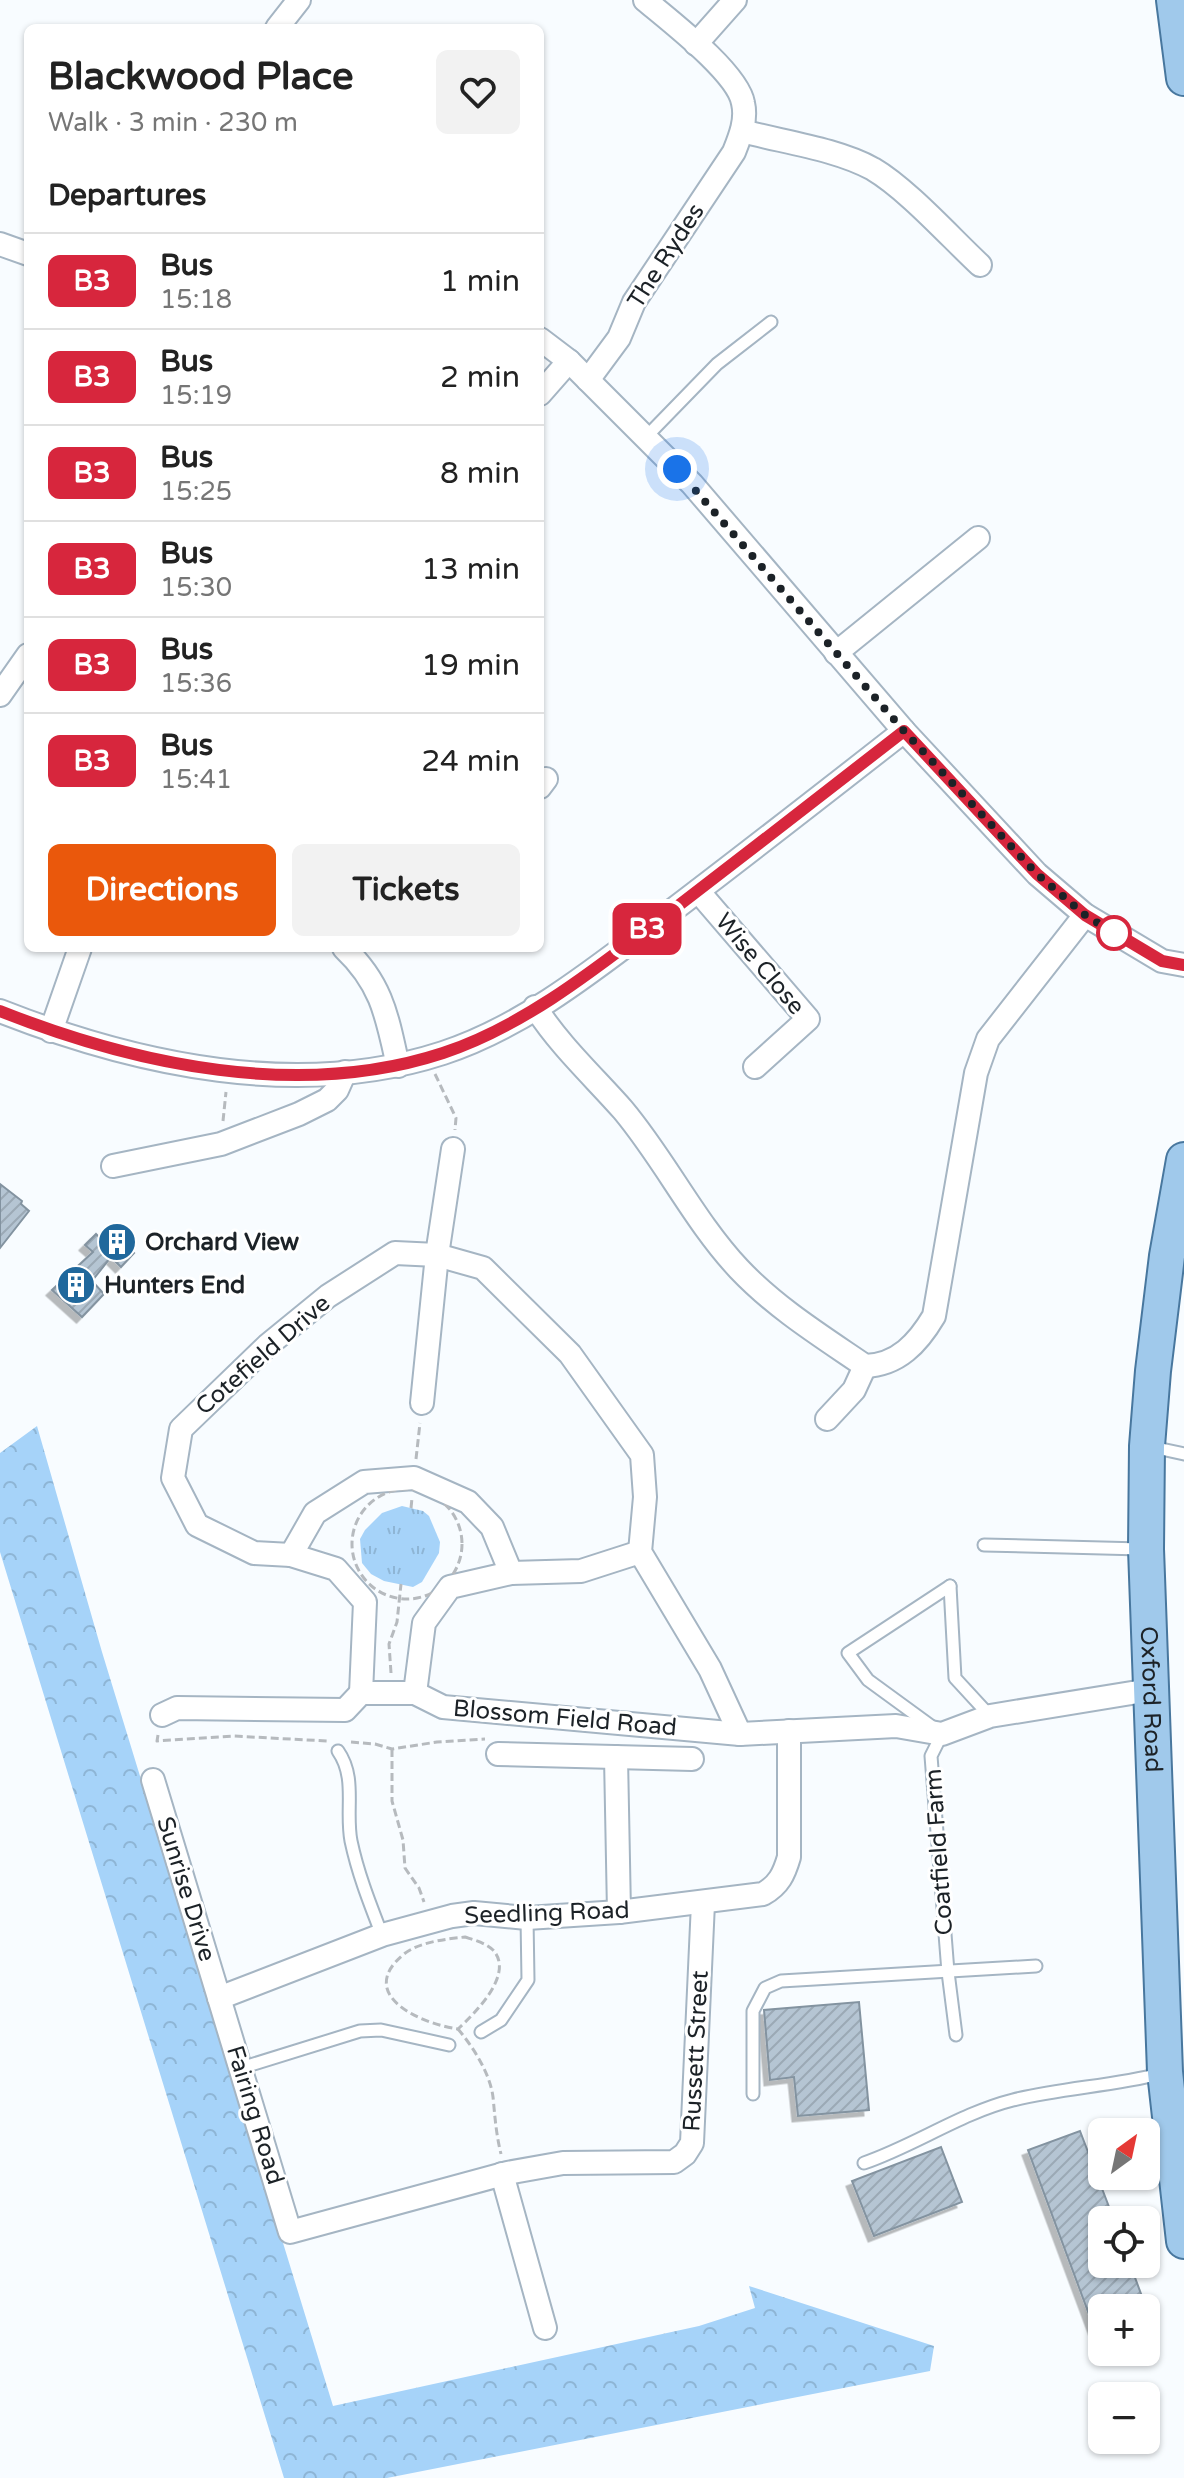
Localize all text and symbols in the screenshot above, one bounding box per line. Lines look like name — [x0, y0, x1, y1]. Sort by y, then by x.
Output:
button: heart — [436, 50, 520, 134]
text: Blackwood Place — [48, 54, 353, 100]
text: Walk · 3 min · 230 m — [48, 107, 298, 138]
text: Departures — [48, 177, 206, 214]
street label: The Rydes — [621, 198, 711, 314]
text: Bus — [160, 247, 213, 284]
text: 1 min — [440, 263, 520, 300]
text: B3 — [74, 264, 111, 298]
text: 15:18 — [160, 284, 232, 315]
text: Bus — [160, 343, 213, 380]
text: 2 min — [440, 359, 520, 396]
text: B3 — [74, 360, 111, 394]
text: 15:19 — [160, 380, 232, 411]
text: Bus — [160, 439, 213, 476]
your location — [657, 449, 697, 489]
text: 8 min — [440, 455, 520, 492]
text: B3 — [74, 456, 111, 490]
text: 15:25 — [160, 476, 232, 507]
text: Bus — [160, 535, 213, 572]
text: 13 min — [421, 551, 520, 588]
text: B3 — [74, 552, 111, 586]
text: 15:30 — [160, 572, 232, 603]
text: Bus — [160, 631, 213, 668]
text: 19 min — [421, 647, 520, 684]
text: B3 — [74, 648, 111, 682]
text: 15:36 — [160, 668, 232, 699]
text: Bus — [160, 727, 213, 764]
text: 24 min — [421, 743, 520, 780]
text: B3 — [74, 744, 111, 778]
text: 15:41 — [160, 764, 232, 795]
button: Directions — [48, 844, 276, 936]
button: Tickets — [292, 844, 520, 936]
line badge: B3 — [611, 903, 683, 955]
street label: Wise Close — [709, 907, 811, 1021]
text: B3 — [629, 912, 666, 946]
unlabelled marker — [1097, 916, 1131, 950]
building icon: Orchard View — [96, 1221, 138, 1263]
place label: Orchard View — [145, 1228, 299, 1257]
building icon: Hunters End — [55, 1264, 97, 1306]
place label: Hunters End — [104, 1271, 245, 1300]
street label: Cotefield Drive — [190, 1289, 336, 1421]
street label: Oxford Road — [1134, 1626, 1169, 1773]
street label: Blossom Field Road — [452, 1694, 678, 1742]
street label: Coatfield Farm — [919, 1768, 959, 1936]
street label: Sunrise Drive — [150, 1813, 222, 1965]
street label: Seedling Road — [464, 1896, 630, 1930]
street label: Russett Street — [677, 1970, 715, 2132]
street label: Fairing Road — [220, 2042, 290, 2188]
north arrow — [1088, 2118, 1160, 2190]
map controls — [1088, 2118, 1160, 2454]
button: locate — [1088, 2206, 1160, 2278]
button: + — [1088, 2294, 1160, 2366]
button: − — [1088, 2382, 1160, 2454]

